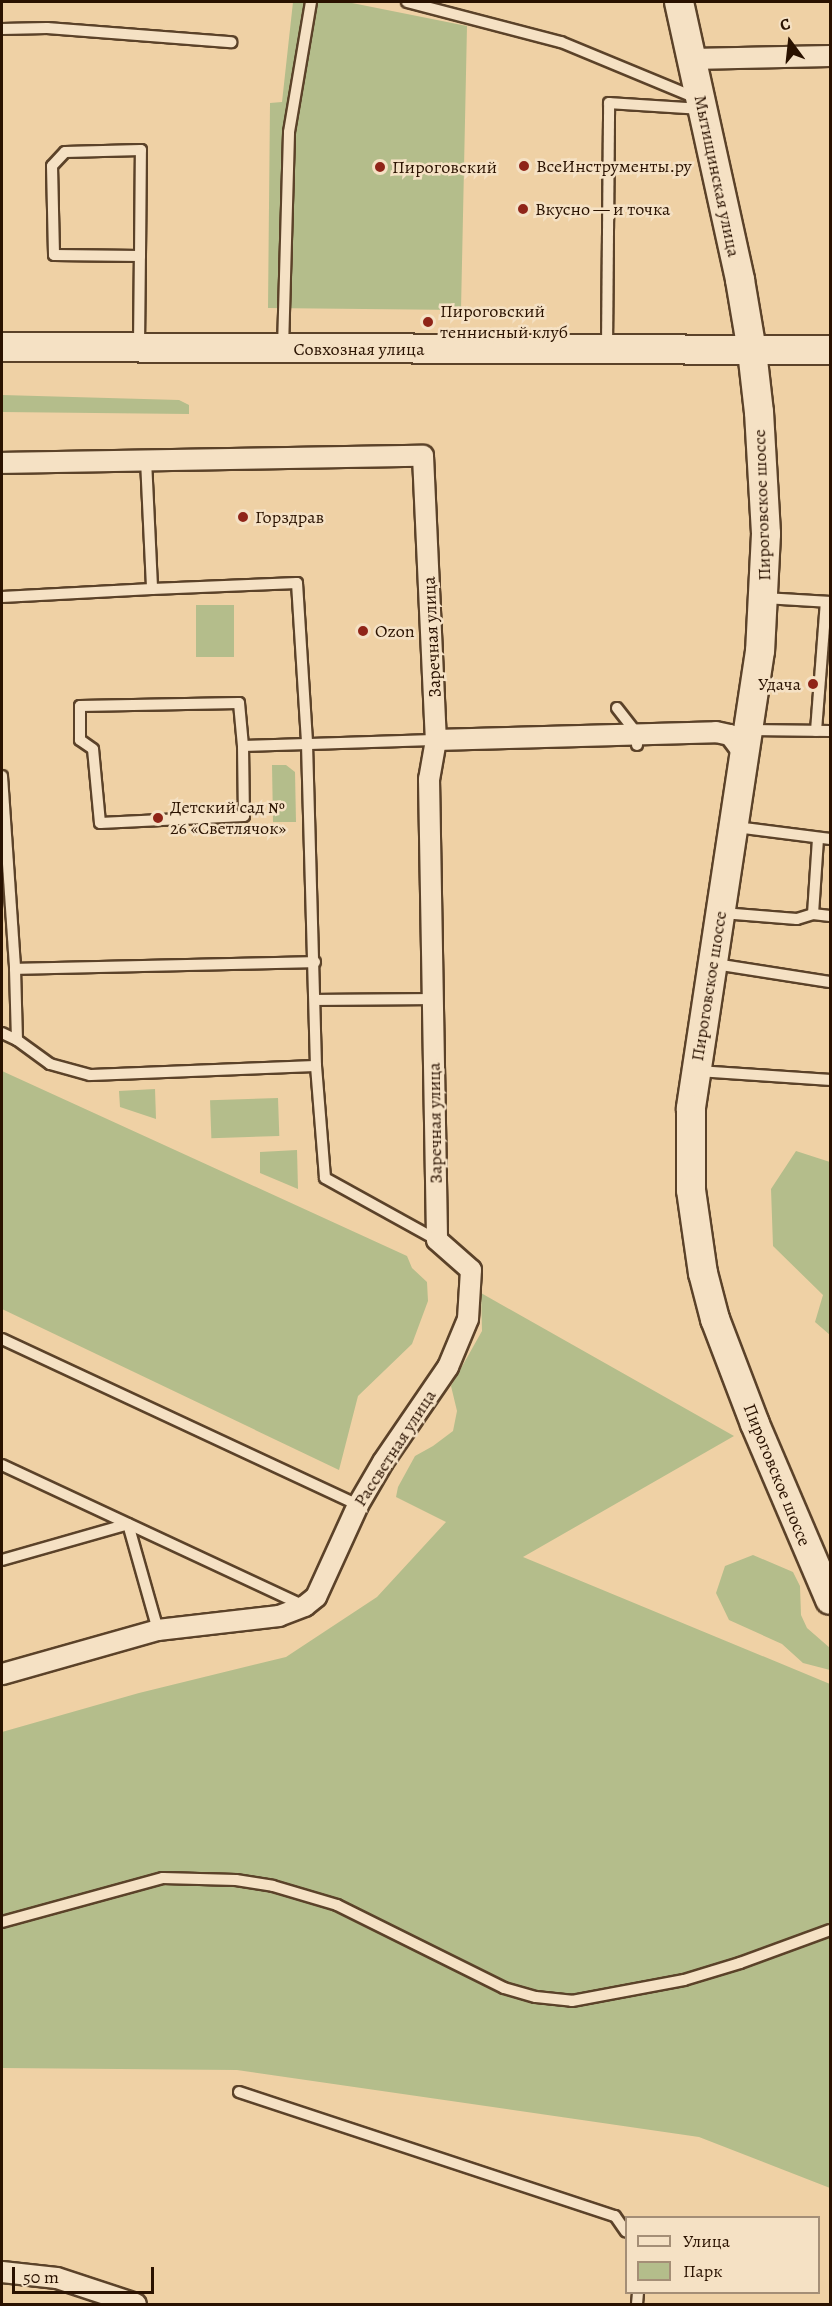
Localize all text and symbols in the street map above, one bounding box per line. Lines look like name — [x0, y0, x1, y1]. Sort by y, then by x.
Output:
north arrow — [760, 12, 820, 72]
text: С — [778, 13, 793, 37]
street label: Мытищинская улица — [689, 93, 745, 259]
place label: ВсеИнструменты.ру — [536, 155, 692, 177]
place label: Пироговский — [392, 156, 497, 178]
marker: ВсеИнструменты.ру — [517, 159, 531, 173]
marker: Пироговский — [373, 160, 387, 174]
place label: Вкусно — и точка — [535, 198, 671, 220]
marker: Вкусно — и точка — [516, 202, 530, 216]
place label: Пироговский теннисный клуб — [440, 301, 568, 344]
marker: Пироговский теннисный клуб — [421, 315, 435, 329]
street label: Совхозная улица — [294, 338, 424, 360]
street label: Пироговское шоссе — [749, 429, 775, 581]
place label: Горздрав — [255, 506, 324, 528]
marker: Горздрав — [236, 510, 250, 524]
street label: Заречная улица — [418, 576, 446, 698]
place label: Ozon — [375, 620, 415, 642]
marker: Ozon — [356, 624, 370, 638]
place label: Удача — [758, 673, 801, 695]
marker: Удача — [806, 677, 820, 691]
place label: Детский сад № 26 «Светлячок» — [170, 797, 286, 840]
marker: Детский сад № 26 «Светлячок» — [151, 811, 165, 825]
street label: Пироговское шоссе — [686, 909, 732, 1063]
street label: Заречная улица — [423, 1062, 447, 1184]
street label: Рассветная улица — [349, 1386, 441, 1510]
street label: Пироговское шоссе — [739, 1401, 815, 1549]
legend — [625, 2216, 820, 2294]
text: Улица — [683, 2229, 730, 2253]
scale bar — [15, 2255, 158, 2293]
text: Парк — [683, 2259, 723, 2283]
text: 50 m — [23, 2265, 59, 2289]

